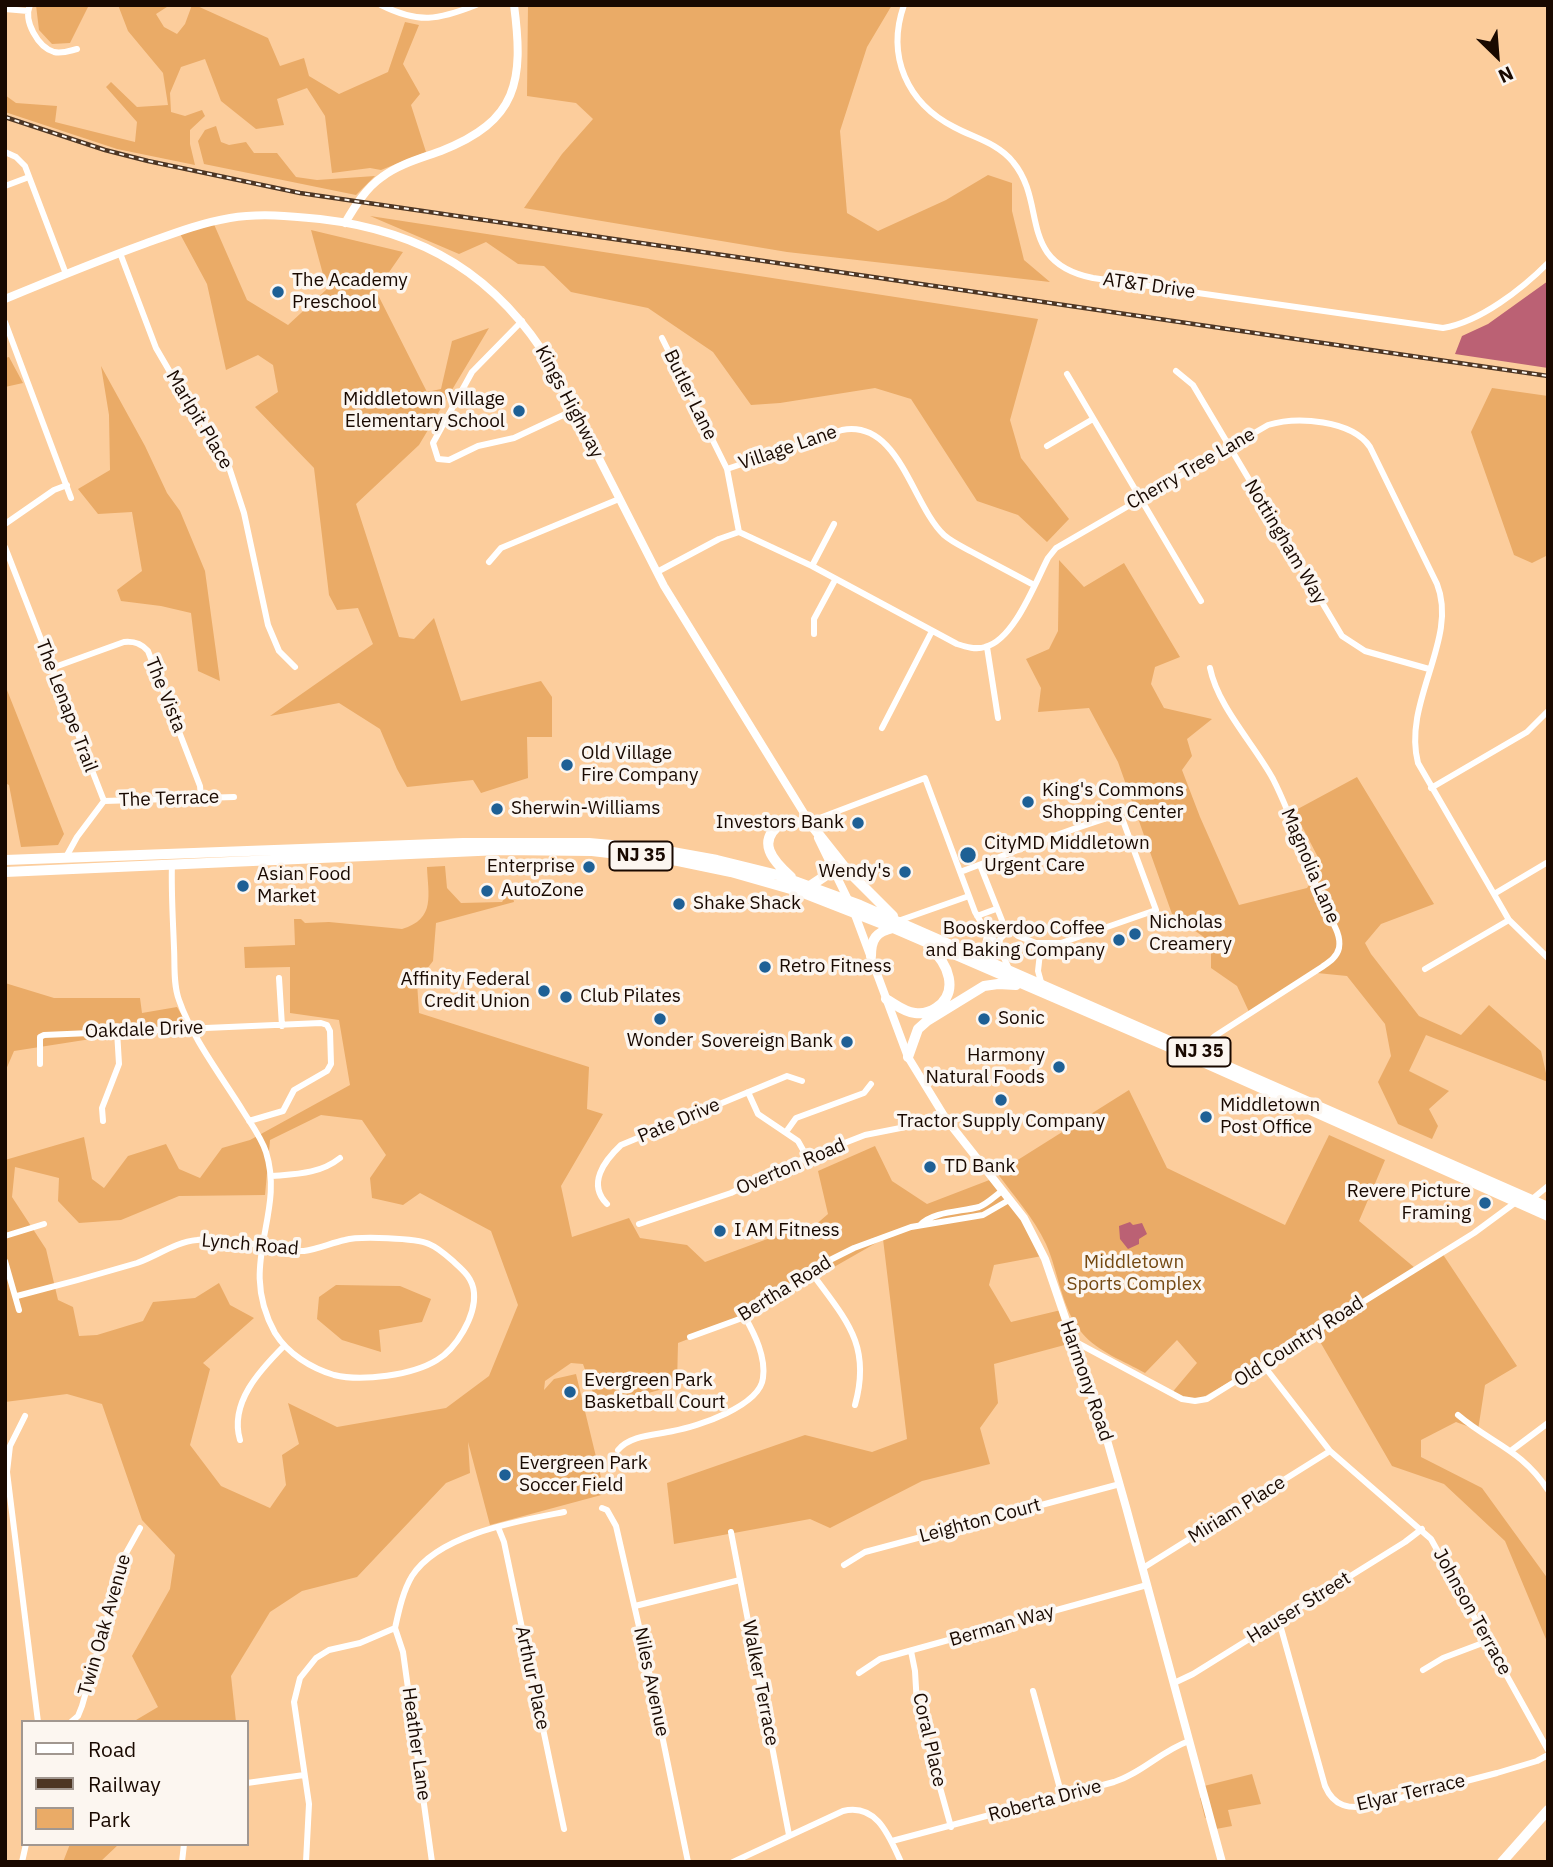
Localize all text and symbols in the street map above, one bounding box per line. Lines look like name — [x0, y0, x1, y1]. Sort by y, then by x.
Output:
north arrow — [1462, 21, 1532, 91]
text: N — [1495, 61, 1517, 89]
street label: AT&T Drive — [1101, 268, 1197, 304]
place label: The Academy Preschool — [292, 270, 408, 314]
marker: The Academy Preschool — [270, 284, 286, 300]
street label: Kings Highway — [530, 342, 608, 462]
street label: Butler Lane — [658, 346, 722, 444]
street label: Marlpit Place — [161, 366, 237, 474]
place label: Middletown Village Elementary School — [343, 389, 505, 433]
marker: Middletown Village Elementary School — [511, 403, 527, 419]
street label: Village Lane — [736, 421, 840, 475]
street label: Cherry Tree Lane — [1123, 423, 1259, 515]
street label: Nottingham Way — [1239, 476, 1331, 608]
street label: The Lenape Trail — [30, 636, 102, 776]
street label: The Vista — [140, 654, 190, 736]
place label: Old Village Fire Company — [581, 743, 698, 787]
marker: Old Village Fire Company — [559, 757, 575, 773]
place label: King's Commons Shopping Center — [1042, 780, 1184, 824]
street label: The Terrace — [118, 786, 220, 812]
marker: King's Commons Shopping Center — [1020, 794, 1036, 810]
place label: Sherwin-Williams — [511, 798, 661, 820]
marker: Sherwin-Williams — [489, 801, 505, 817]
street label: Magnolia Lane — [1276, 805, 1344, 927]
place label: Investors Bank — [716, 812, 844, 834]
marker: Investors Bank — [850, 815, 866, 831]
place label: CityMD Middletown Urgent Care — [984, 833, 1150, 877]
road number: NJ 35 — [610, 842, 672, 870]
marker: CityMD Middletown Urgent Care — [958, 845, 978, 865]
place label: Enterprise — [487, 856, 575, 878]
marker: Enterprise — [581, 859, 597, 875]
place label: Wendy's — [818, 861, 891, 883]
place label: Asian Food Market — [257, 864, 351, 908]
marker: Wendy's — [897, 864, 913, 880]
marker: Asian Food Market — [235, 878, 251, 894]
place label: AutoZone — [501, 880, 584, 902]
marker: AutoZone — [479, 883, 495, 899]
place label: Shake Shack — [693, 893, 801, 915]
marker: Shake Shack — [671, 896, 687, 912]
place label: Nicholas Creamery — [1149, 912, 1232, 956]
place label: Booskerdoo Coffee and Baking Company — [926, 918, 1105, 962]
marker: Nicholas Creamery — [1127, 926, 1143, 942]
marker: Booskerdoo Coffee and Baking Company — [1111, 932, 1127, 948]
place label: Retro Fitness — [779, 956, 892, 978]
marker: Retro Fitness — [757, 959, 773, 975]
place label: Affinity Federal Credit Union — [400, 969, 530, 1013]
marker: Affinity Federal Credit Union — [536, 983, 552, 999]
place label: Club Pilates — [580, 986, 681, 1008]
marker: Club Pilates — [558, 989, 574, 1005]
place label: Sonic — [998, 1008, 1045, 1030]
marker: Wonder — [652, 1011, 668, 1027]
marker: Sonic — [976, 1011, 992, 1027]
street label: Oakdale Drive — [84, 1017, 204, 1043]
place label: Wonder — [627, 1030, 693, 1052]
place label: Sovereign Bank — [701, 1031, 833, 1053]
marker: Sovereign Bank — [839, 1034, 855, 1050]
road number: NJ 35 — [1168, 1037, 1230, 1066]
place label: Harmony Natural Foods — [926, 1045, 1045, 1089]
marker: Harmony Natural Foods — [1051, 1059, 1067, 1075]
marker: Tractor Supply Company — [993, 1092, 1009, 1108]
street label: Pate Drive — [634, 1093, 724, 1149]
place label: Middletown Post Office — [1220, 1095, 1320, 1139]
marker: Middletown Post Office — [1198, 1109, 1214, 1125]
place label: Tractor Supply Company — [897, 1111, 1105, 1133]
street label: Overton Road — [733, 1134, 849, 1200]
place label: TD Bank — [944, 1156, 1015, 1178]
marker: TD Bank — [922, 1159, 938, 1175]
place label: Revere Picture Framing — [1347, 1181, 1471, 1225]
marker: Revere Picture Framing — [1477, 1195, 1493, 1211]
place label: I AM Fitness — [734, 1220, 840, 1242]
marker: I AM Fitness — [712, 1223, 728, 1239]
street label: Lynch Road — [200, 1229, 300, 1261]
street label: Bertha Road — [734, 1251, 836, 1327]
park label: Middletown Sports Complex — [1066, 1252, 1202, 1296]
street label: Old Country Road — [1230, 1292, 1368, 1392]
street label: Harmony Road — [1055, 1318, 1117, 1444]
place label: Evergreen Park Basketball Court — [584, 1370, 725, 1414]
marker: Evergreen Park Basketball Court — [562, 1384, 578, 1400]
place label: Evergreen Park Soccer Field — [519, 1453, 648, 1497]
marker: Evergreen Park Soccer Field — [497, 1467, 513, 1483]
street label: Miriam Place — [1184, 1471, 1290, 1549]
street label: Leighton Court — [917, 1494, 1043, 1548]
street label: Johnson Terrace — [1428, 1545, 1516, 1679]
street label: Twin Oak Avenue — [74, 1552, 136, 1698]
street label: Hauser Street — [1243, 1567, 1355, 1649]
street label: Berman Way — [947, 1600, 1057, 1652]
street label: Walker Terrace — [737, 1618, 783, 1748]
street label: Arthur Place — [510, 1624, 554, 1732]
street label: Niles Avenue — [628, 1625, 674, 1739]
street label: Heather Lane — [397, 1686, 435, 1802]
street label: Coral Place — [907, 1691, 951, 1789]
legend — [21, 1720, 248, 1846]
text: Road — [88, 1735, 136, 1763]
street label: Elyar Terrace — [1354, 1769, 1468, 1817]
text: Railway — [88, 1770, 161, 1798]
street label: Roberta Drive — [986, 1775, 1104, 1827]
text: Park — [88, 1805, 131, 1833]

